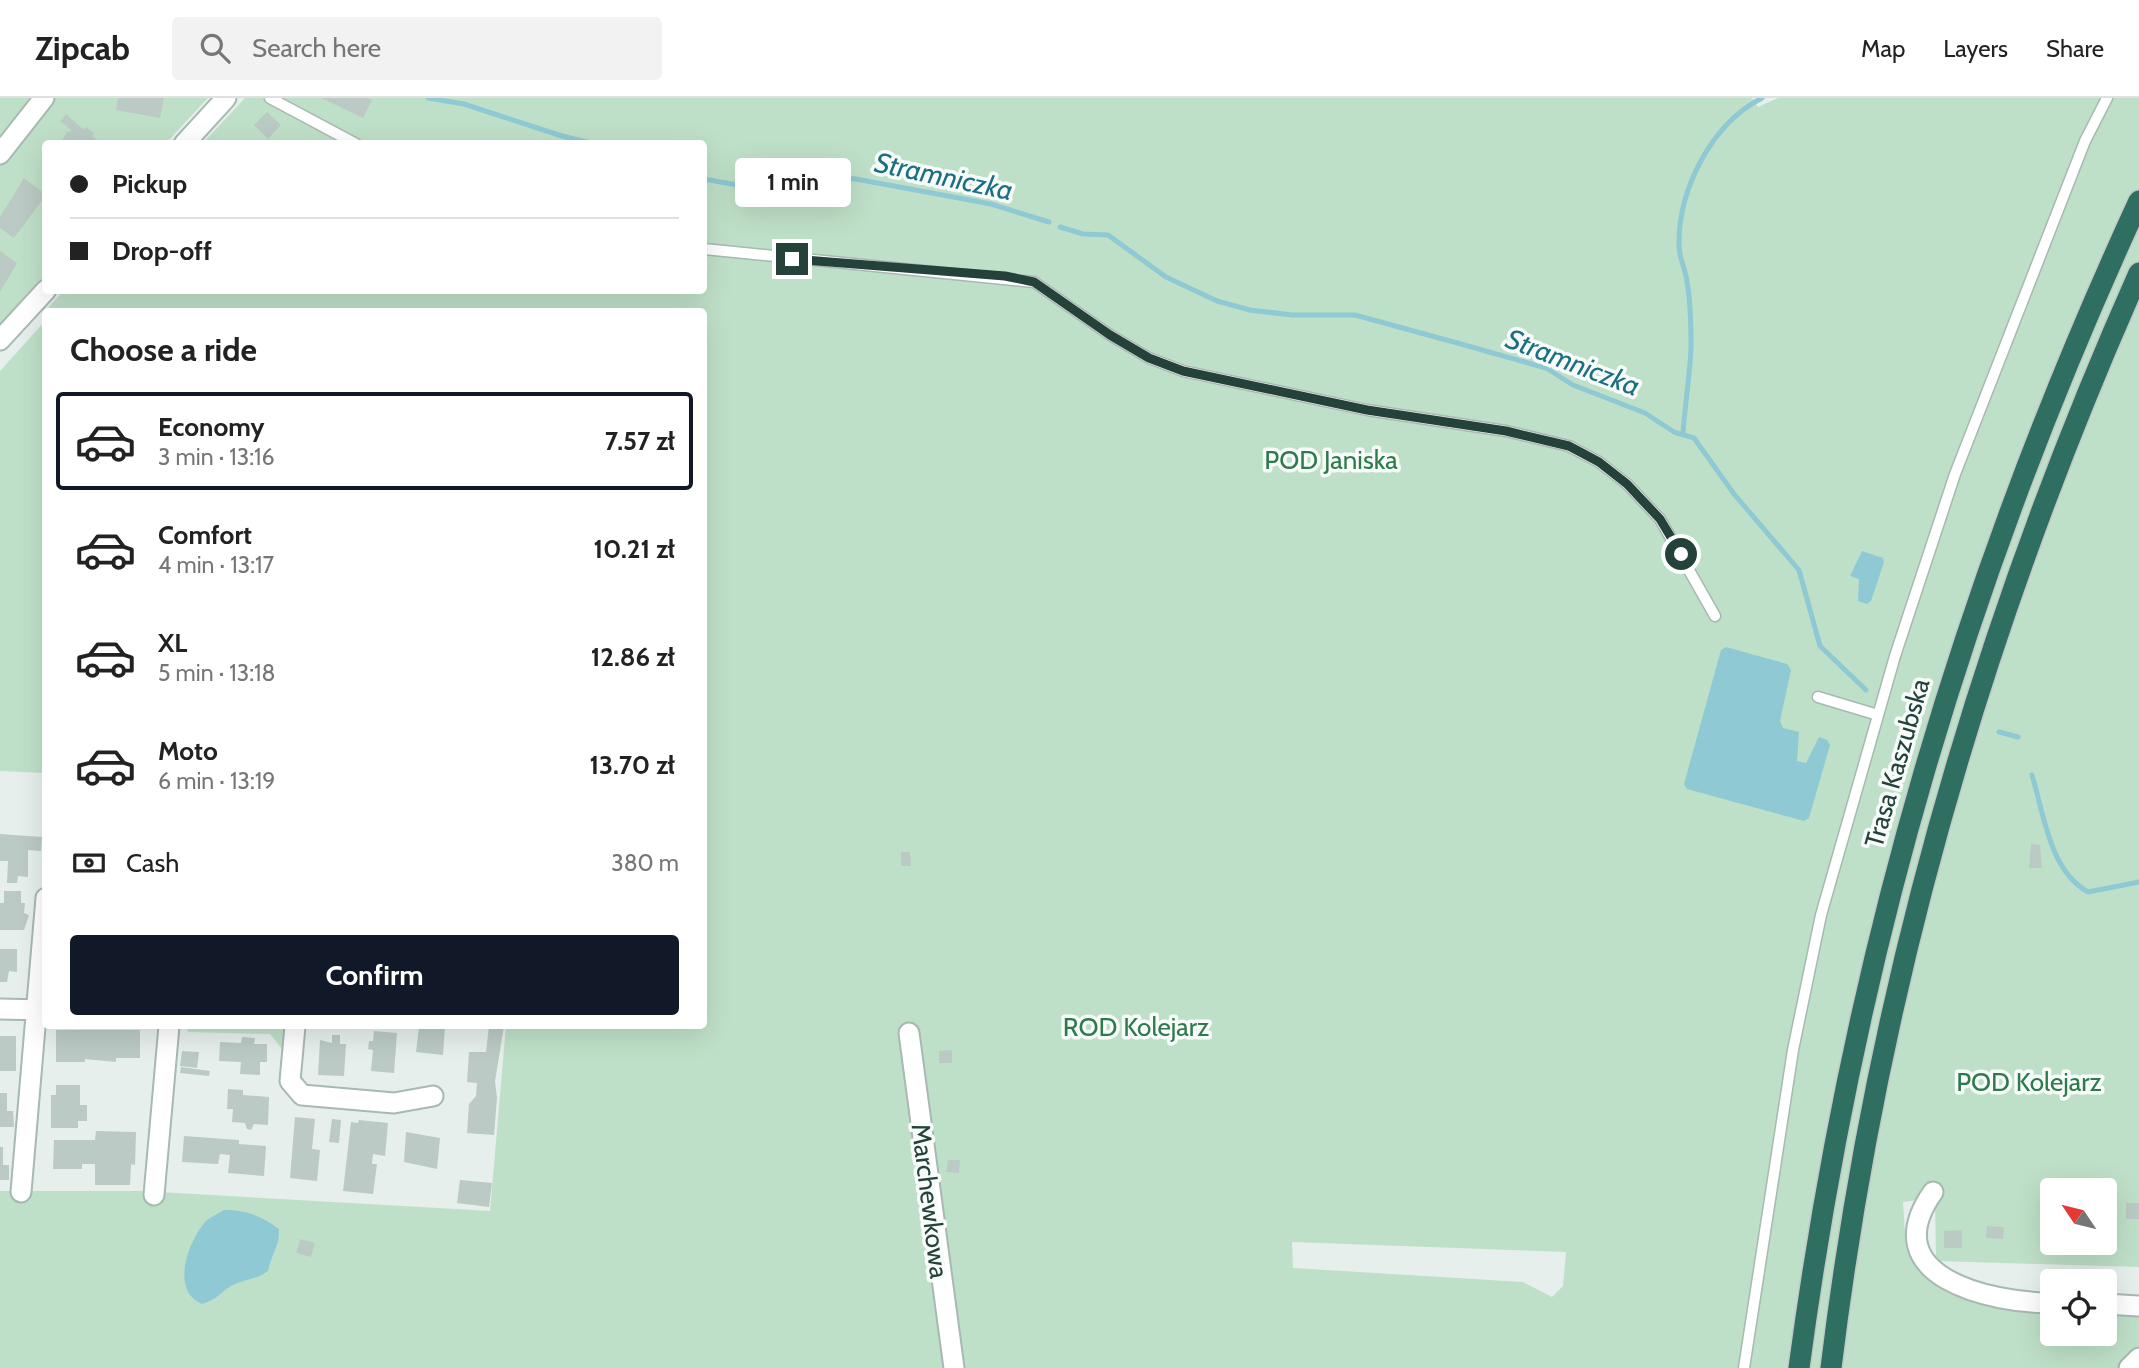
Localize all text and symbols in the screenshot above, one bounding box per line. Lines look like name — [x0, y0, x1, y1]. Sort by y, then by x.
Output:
search box — [172, 17, 662, 80]
text: Zipcab — [35, 28, 130, 68]
icon: search — [196, 29, 234, 67]
text: Search here — [252, 32, 381, 64]
text: Map — [1861, 34, 1905, 63]
text: Layers — [1943, 34, 2008, 63]
text: Share — [2046, 34, 2104, 63]
water label: Stramniczka — [872, 145, 1016, 207]
callout: 1 min — [734, 158, 850, 206]
text: Pickup — [112, 168, 187, 200]
text: 1 min — [767, 168, 819, 196]
text: Drop-off — [112, 235, 212, 267]
route end — [776, 243, 808, 275]
water label: Stramniczka — [1501, 321, 1645, 403]
text: Choose a ride — [70, 330, 257, 369]
icon: car — [74, 410, 137, 473]
text: Economy — [158, 411, 264, 443]
text: 7.57 zł — [605, 425, 675, 457]
text: 3 min · 13:16 — [158, 443, 275, 471]
park label: POD Janiska — [1264, 444, 1398, 476]
icon: car — [74, 518, 137, 581]
text: Comfort — [158, 519, 252, 551]
text: 10.21 zł — [593, 533, 675, 565]
route start — [1665, 538, 1697, 570]
text: 4 min · 13:17 — [158, 551, 274, 579]
icon: car — [74, 626, 137, 689]
text: XL — [158, 627, 187, 659]
text: 12.86 zł — [591, 641, 675, 673]
text: 5 min · 13:18 — [158, 659, 276, 687]
street label: Trasa Kaszubska — [1858, 674, 1937, 851]
icon: car — [74, 734, 137, 797]
text: Moto — [158, 735, 218, 767]
text: 13.70 zł — [589, 749, 675, 781]
text: 6 min · 13:19 — [158, 767, 275, 795]
icon: cash — [70, 844, 108, 882]
text: Cash — [126, 847, 179, 879]
text: 380 m — [611, 849, 679, 877]
button: Confirm — [70, 935, 679, 1015]
park label: ROD Kolejarz — [1063, 1011, 1209, 1043]
park label: POD Kolejarz — [1956, 1066, 2102, 1098]
street label: Marchewkowa — [905, 1122, 955, 1281]
north arrow — [2040, 1178, 2118, 1255]
map controls — [2040, 1178, 2117, 1346]
button: locate — [2040, 1269, 2117, 1346]

